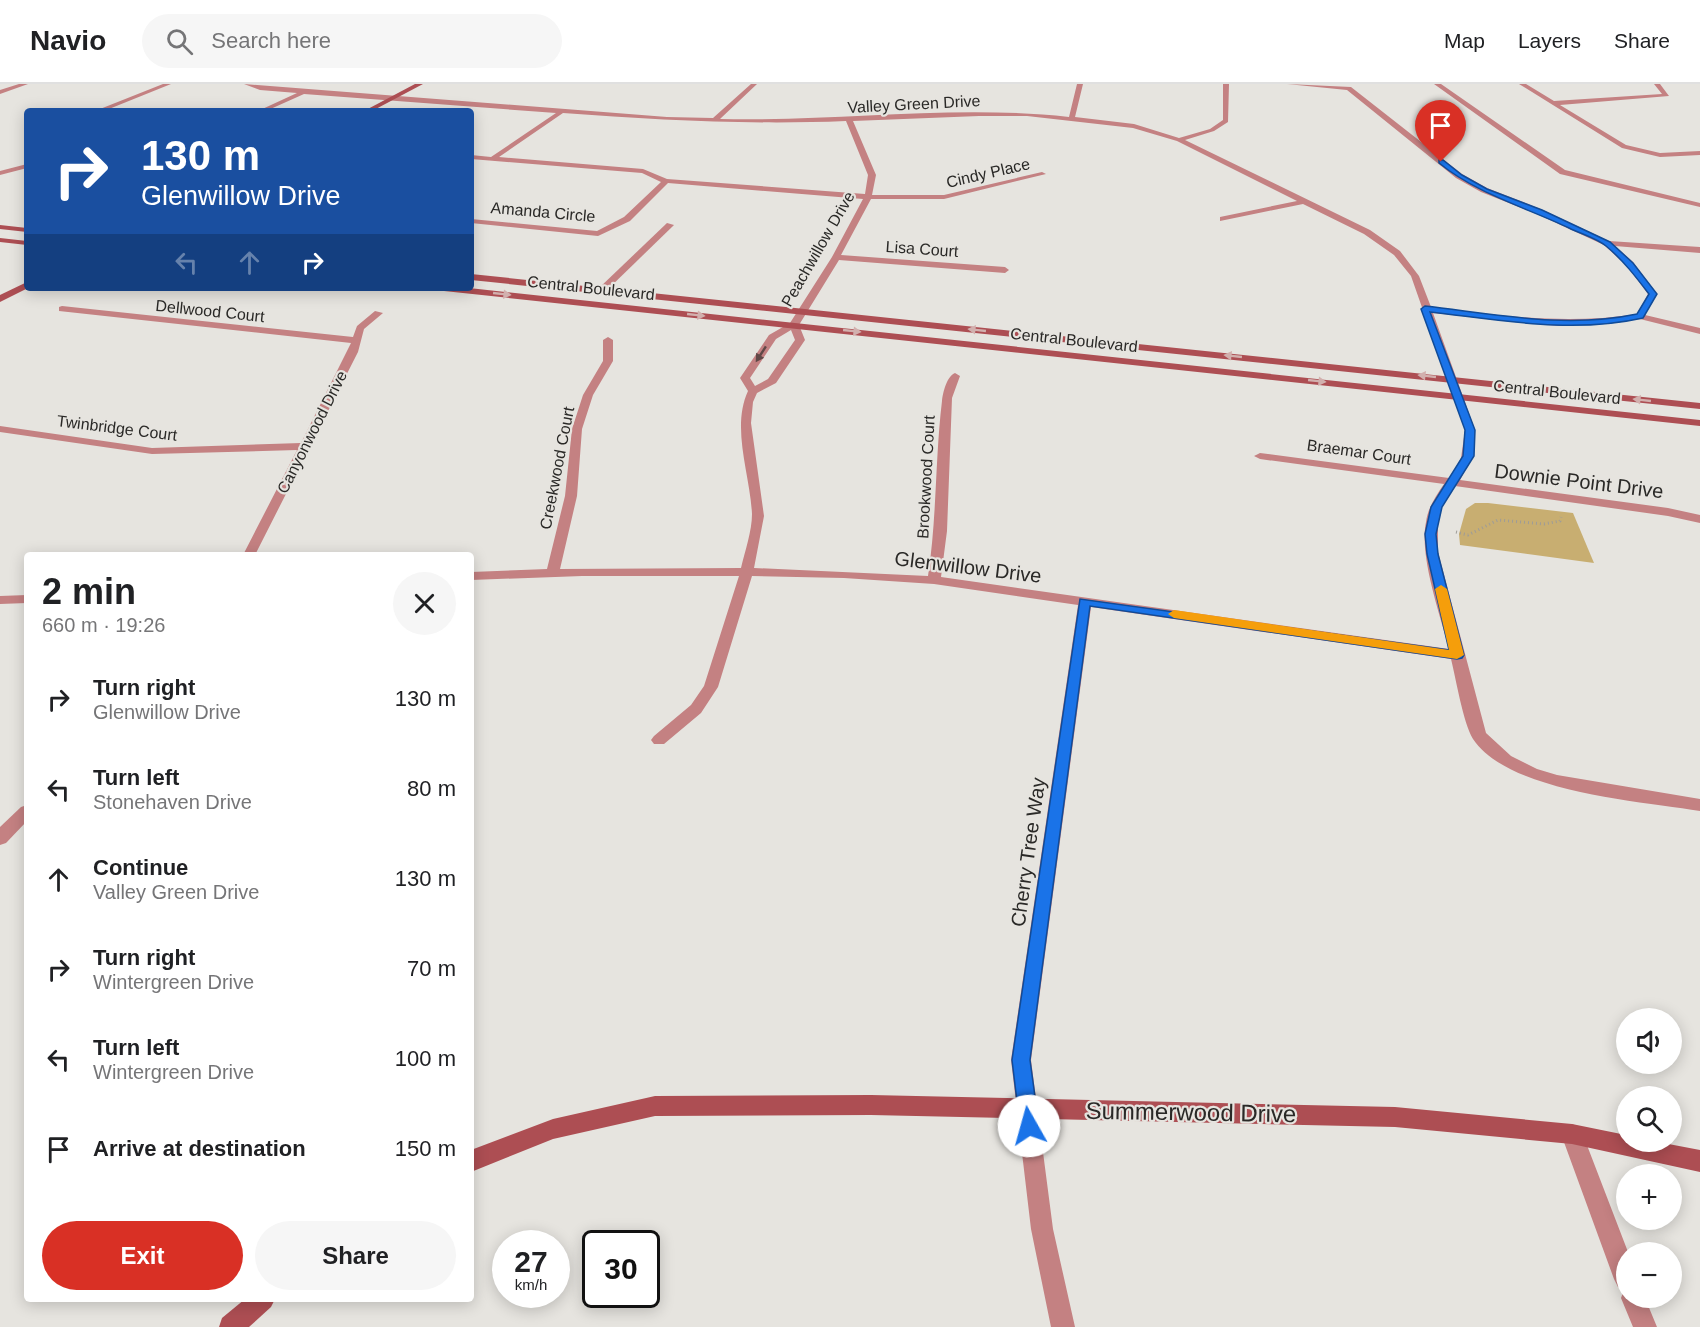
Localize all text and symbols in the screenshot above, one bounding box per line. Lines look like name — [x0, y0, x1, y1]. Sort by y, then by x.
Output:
search box — [142, 14, 562, 68]
text: Navio — [30, 25, 106, 56]
icon: search — [163, 25, 196, 58]
text: Search here — [211, 28, 331, 53]
text: Map — [1444, 29, 1485, 52]
text: Layers — [1518, 29, 1581, 52]
text: Share — [1614, 29, 1670, 52]
street label: Valley Green Drive — [847, 92, 981, 116]
pin — [1415, 100, 1466, 162]
icon: arrive — [1424, 109, 1457, 142]
icon: right — [42, 132, 120, 210]
text: 130 m — [141, 132, 260, 179]
street label: Cindy Place — [944, 155, 1032, 191]
text: Glenwillow Drive — [141, 181, 341, 211]
street label: Peachwillow Drive — [778, 188, 858, 309]
street label: Amanda Circle — [490, 199, 596, 225]
street label: Lisa Court — [885, 238, 960, 260]
icon: left — [170, 246, 203, 279]
icon: ahead — [233, 246, 266, 279]
icon: right — [296, 246, 329, 279]
street label: Central Boulevard — [526, 273, 656, 303]
one-way arrow — [493, 289, 512, 299]
street label: Dellwood Court — [155, 297, 266, 325]
one-way arrow — [687, 310, 706, 320]
one-way arrow — [967, 325, 986, 334]
street label: Central Boulevard — [1009, 325, 1139, 355]
one-way arrow — [842, 326, 861, 336]
one-way arrow — [755, 345, 767, 361]
one-way arrow — [1224, 351, 1243, 361]
street label: Canyonwood Drive — [274, 368, 350, 496]
one-way arrow — [1418, 371, 1437, 381]
one-way arrow — [1308, 376, 1327, 386]
street label: Central Boulevard — [1492, 377, 1622, 407]
one-way arrow — [1632, 395, 1651, 405]
street label: Creekwood Court — [537, 405, 577, 531]
street label: Twinbridge Court — [56, 412, 179, 444]
street label: Brookwood Court — [914, 414, 938, 539]
street label: Braemar Court — [1306, 436, 1413, 468]
street label: Downie Point Drive — [1493, 460, 1665, 502]
street label: Glenwillow Drive — [893, 547, 1043, 587]
text: 2 min — [42, 571, 136, 612]
button: close — [393, 572, 456, 635]
text: 660 m · 19:26 — [42, 614, 165, 636]
text: Turn right — [93, 675, 195, 700]
icon: right — [42, 683, 75, 716]
text: 130 m — [395, 686, 456, 711]
text: Glenwillow Drive — [93, 701, 241, 723]
text: Turn left — [93, 765, 179, 790]
icon: left — [42, 773, 75, 806]
text: 80 m — [407, 776, 456, 801]
street label: Cherry Tree Way — [1007, 776, 1049, 928]
text: Stonehaven Drive — [93, 791, 252, 813]
text: Continue — [93, 855, 188, 880]
icon: ahead — [42, 863, 75, 896]
text: 130 m — [395, 866, 456, 891]
text: Valley Green Drive — [93, 881, 259, 903]
text: Turn right — [93, 945, 195, 970]
icon: right — [42, 953, 75, 986]
text: 70 m — [407, 956, 456, 981]
text: Wintergreen Drive — [93, 971, 254, 993]
map controls — [1616, 1008, 1682, 1308]
button: sound — [1616, 1008, 1682, 1074]
text: Turn left — [93, 1035, 179, 1060]
icon: left — [42, 1043, 75, 1076]
text: 100 m — [395, 1046, 456, 1071]
text: Wintergreen Drive — [93, 1061, 254, 1083]
button: search — [1616, 1086, 1682, 1152]
position arrow — [997, 1094, 1061, 1158]
street label: Summerwood Drive — [1085, 1097, 1297, 1127]
icon: arrive — [42, 1133, 75, 1166]
text: Arrive at destination — [93, 1136, 306, 1161]
text: 150 m — [395, 1136, 456, 1161]
button: + — [1616, 1164, 1682, 1230]
button: Exit — [42, 1221, 243, 1290]
button: Share — [255, 1221, 456, 1290]
speed limit sign: 30 — [582, 1230, 660, 1308]
button: − — [1616, 1242, 1682, 1308]
text: 27 — [514, 1245, 548, 1278]
text: km/h — [515, 1276, 547, 1293]

